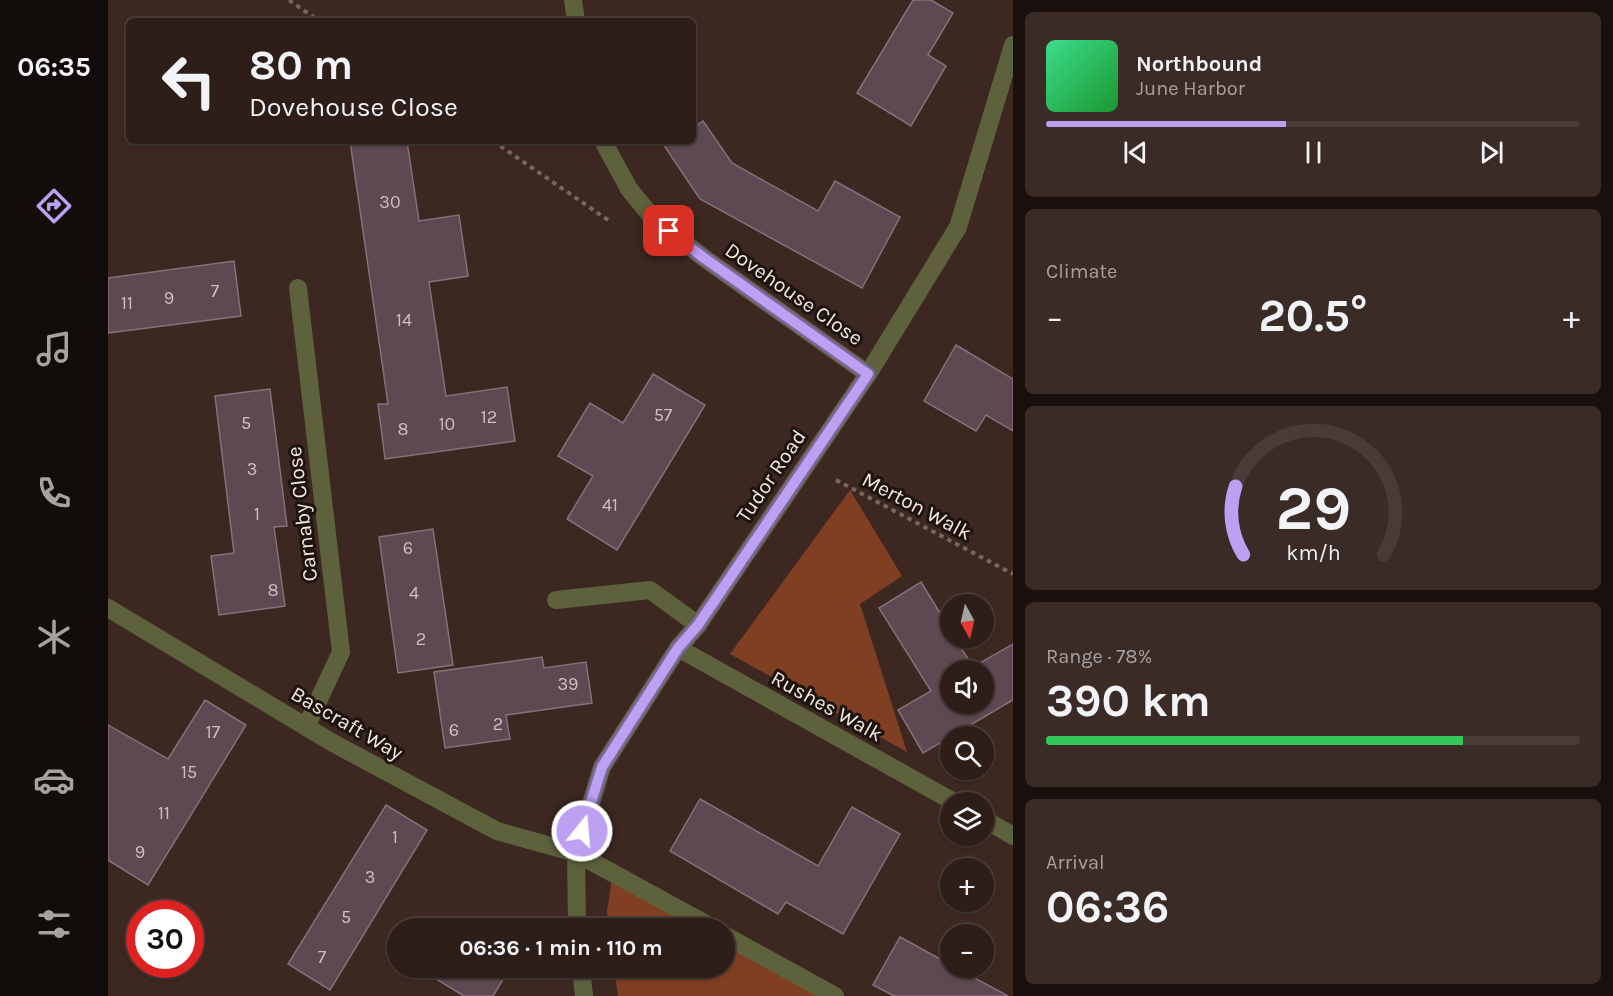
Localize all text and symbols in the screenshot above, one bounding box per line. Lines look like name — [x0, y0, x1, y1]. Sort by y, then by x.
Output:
text: 80 m — [249, 40, 353, 90]
icon: left — [150, 42, 228, 120]
text: 06:35 — [17, 51, 91, 83]
text: Northbound — [1136, 51, 1262, 77]
text: June Harbor — [1136, 77, 1245, 100]
text: Dovehouse Close — [249, 91, 458, 123]
icon: previous — [1119, 136, 1152, 169]
icon: pause — [1297, 136, 1330, 169]
icon: next — [1475, 136, 1508, 169]
icon: directions — [33, 185, 75, 227]
house number: 30 — [379, 191, 401, 213]
pin — [643, 205, 694, 256]
icon: arrive — [652, 214, 685, 247]
street label: Dovehouse Close — [721, 238, 867, 350]
text: Climate — [1046, 260, 1117, 283]
house number: 7 — [211, 280, 220, 302]
house number: 9 — [164, 287, 174, 309]
text: 20.5° — [1258, 290, 1368, 342]
house number: 11 — [121, 292, 133, 314]
text: − — [1046, 298, 1063, 336]
text: + — [1563, 298, 1580, 336]
house number: 14 — [396, 309, 412, 331]
icon: music — [33, 328, 75, 370]
house number: 57 — [654, 404, 673, 426]
house number: 12 — [481, 406, 497, 428]
house number: 5 — [241, 412, 251, 434]
house number: 10 — [439, 413, 455, 435]
house number: 8 — [397, 418, 409, 440]
street label: Tudor Road — [731, 425, 811, 527]
street label: Carnaby Close — [282, 445, 322, 583]
house number: 3 — [247, 458, 257, 480]
street label: Merton Walk — [858, 467, 976, 545]
icon: phone — [33, 472, 75, 514]
text: 29 — [1275, 472, 1351, 545]
house number: 41 — [602, 494, 618, 516]
house number: 1 — [254, 503, 260, 525]
house number: 6 — [403, 537, 413, 559]
text: km/h — [1286, 540, 1340, 565]
house number: 8 — [267, 579, 279, 601]
house number: 4 — [409, 582, 419, 604]
north arrow — [940, 594, 994, 648]
map controls — [940, 594, 994, 978]
icon: climate — [33, 616, 75, 658]
house number: 2 — [416, 628, 426, 650]
text: Range · 78% — [1046, 645, 1152, 668]
button: sound — [940, 660, 994, 714]
street label: Rushes Walk — [767, 666, 887, 747]
house number: 39 — [557, 673, 579, 695]
text: 390 km — [1046, 675, 1211, 727]
street label: Bascraft Way — [287, 681, 407, 765]
house number: 2 — [493, 713, 503, 735]
house number: 6 — [449, 719, 459, 741]
house number: 17 — [206, 721, 221, 743]
button: search — [940, 726, 994, 780]
icon: car — [33, 759, 75, 801]
house number: 15 — [181, 761, 197, 783]
button: layers — [940, 792, 994, 846]
position arrow — [550, 799, 614, 863]
house number: 11 — [158, 802, 170, 824]
house number: 1 — [392, 826, 398, 848]
house number: 9 — [135, 841, 145, 863]
text: Arrival — [1046, 851, 1105, 874]
button: + — [940, 858, 994, 912]
house number: 3 — [365, 866, 375, 888]
text: 06:36 — [1046, 881, 1169, 933]
speed limit sign: 30 — [126, 900, 204, 978]
icon: filters — [33, 903, 75, 945]
house number: 5 — [341, 906, 351, 928]
button: − — [940, 924, 994, 978]
text: 06:36 · 1 min · 110 m — [459, 935, 663, 961]
house number: 7 — [318, 946, 327, 968]

